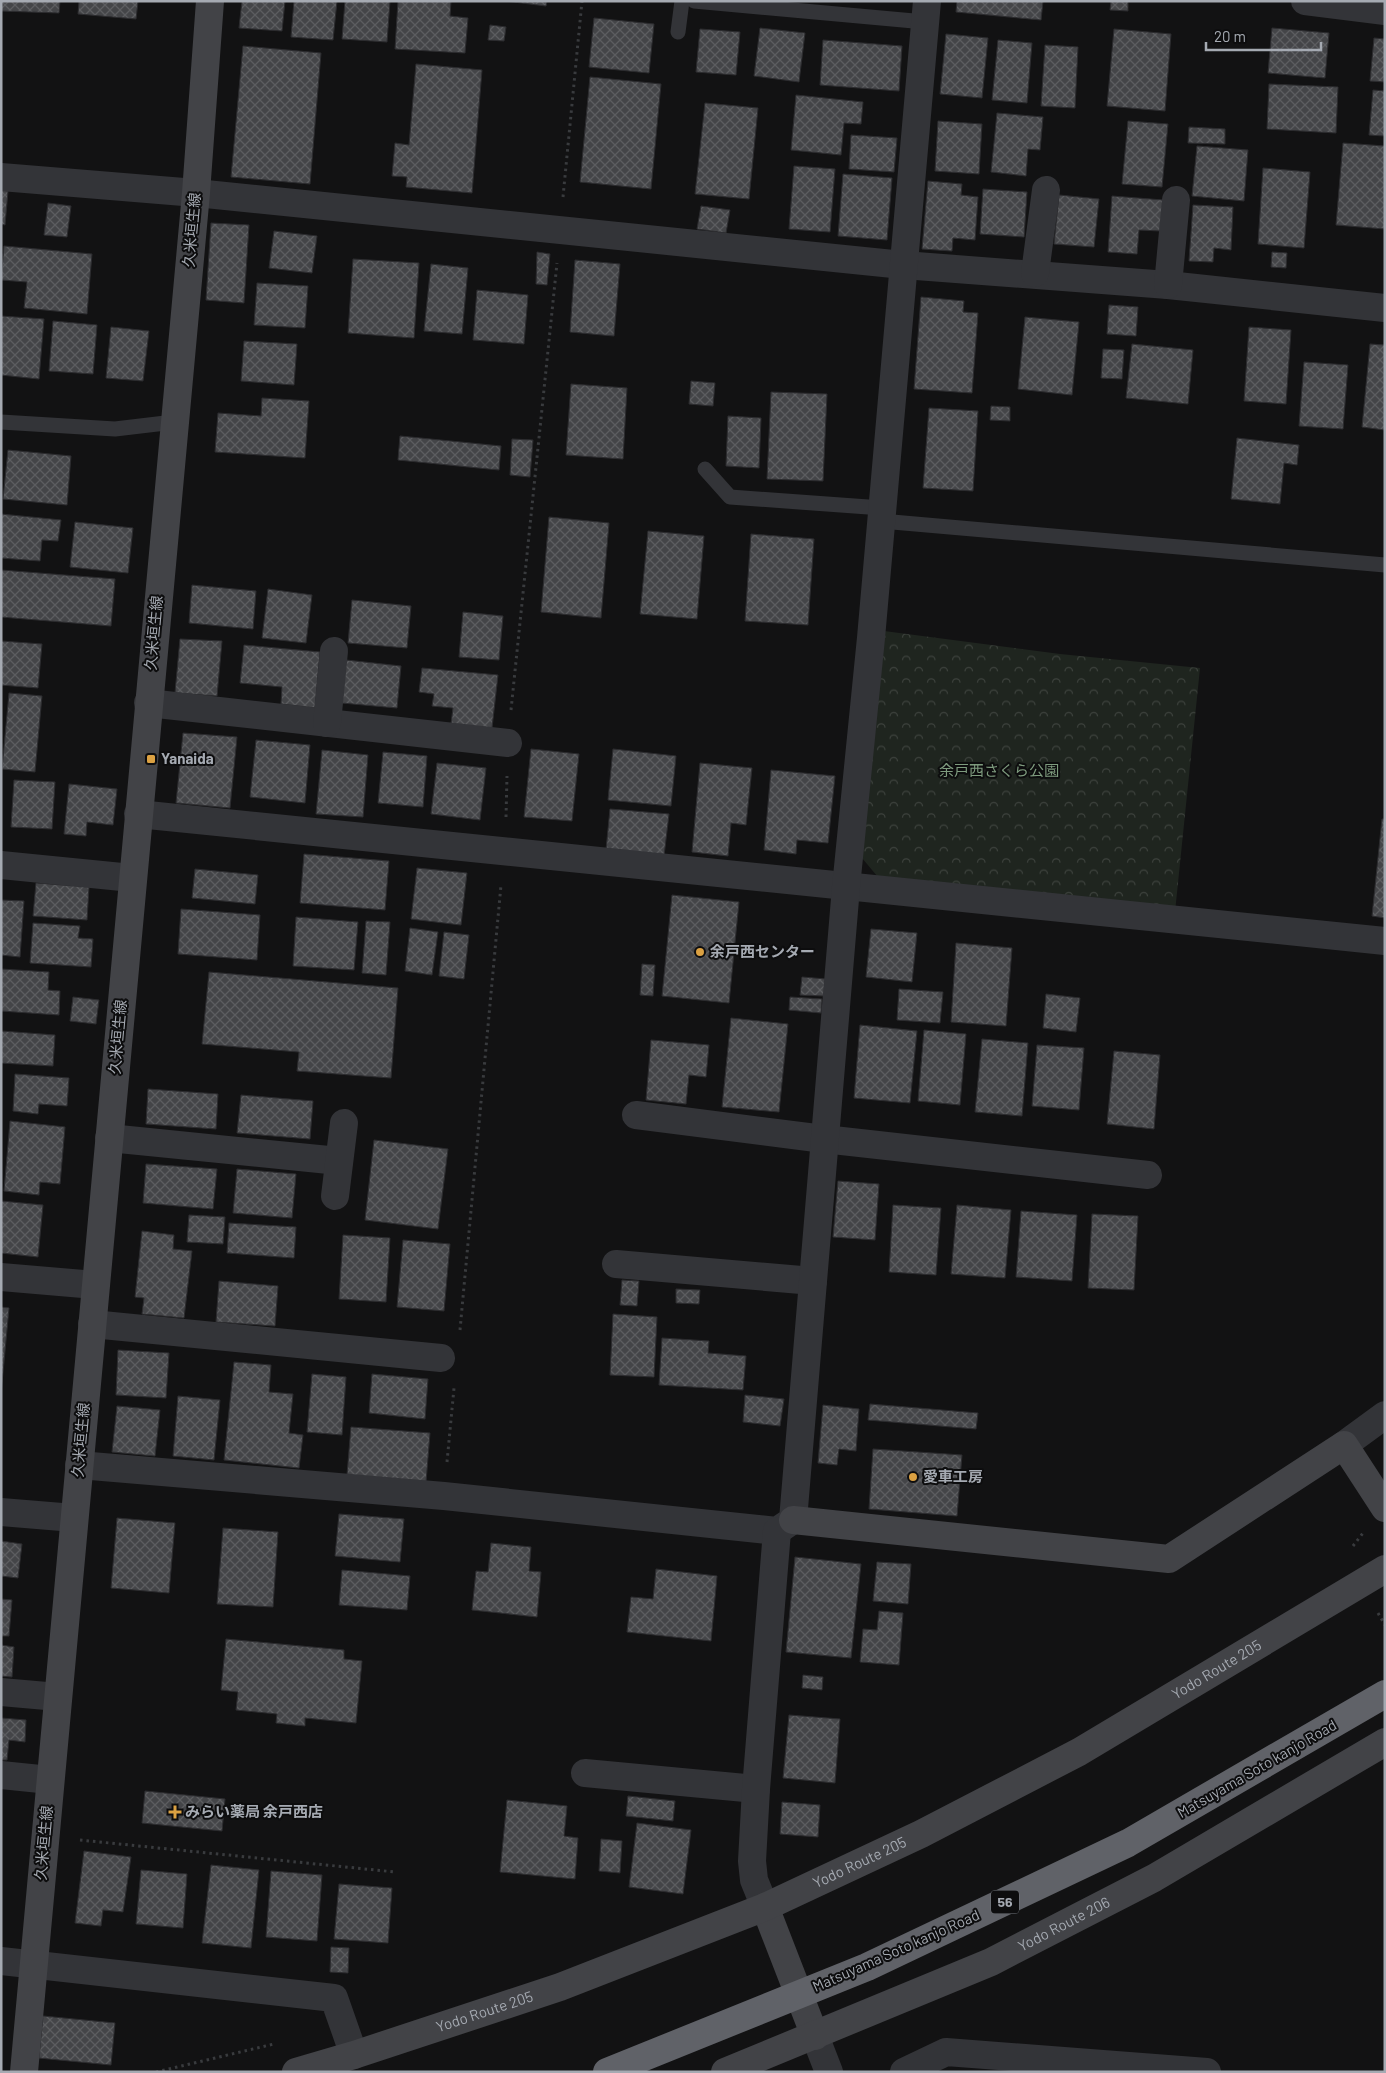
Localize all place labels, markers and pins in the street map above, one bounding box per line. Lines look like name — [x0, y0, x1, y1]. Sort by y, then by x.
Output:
place label: Yanaida — [161, 749, 214, 767]
marker: Yanaida — [145, 753, 157, 765]
place label: 余戸西センター — [710, 942, 815, 960]
marker: 余戸西センター — [694, 946, 706, 958]
place label: 愛車工房 — [923, 1467, 983, 1485]
marker: 愛車工房 — [907, 1471, 919, 1483]
place label: みらい薬局 余戸西店 — [185, 1802, 323, 1820]
marker: みらい薬局 余戸西店 — [169, 1806, 181, 1818]

